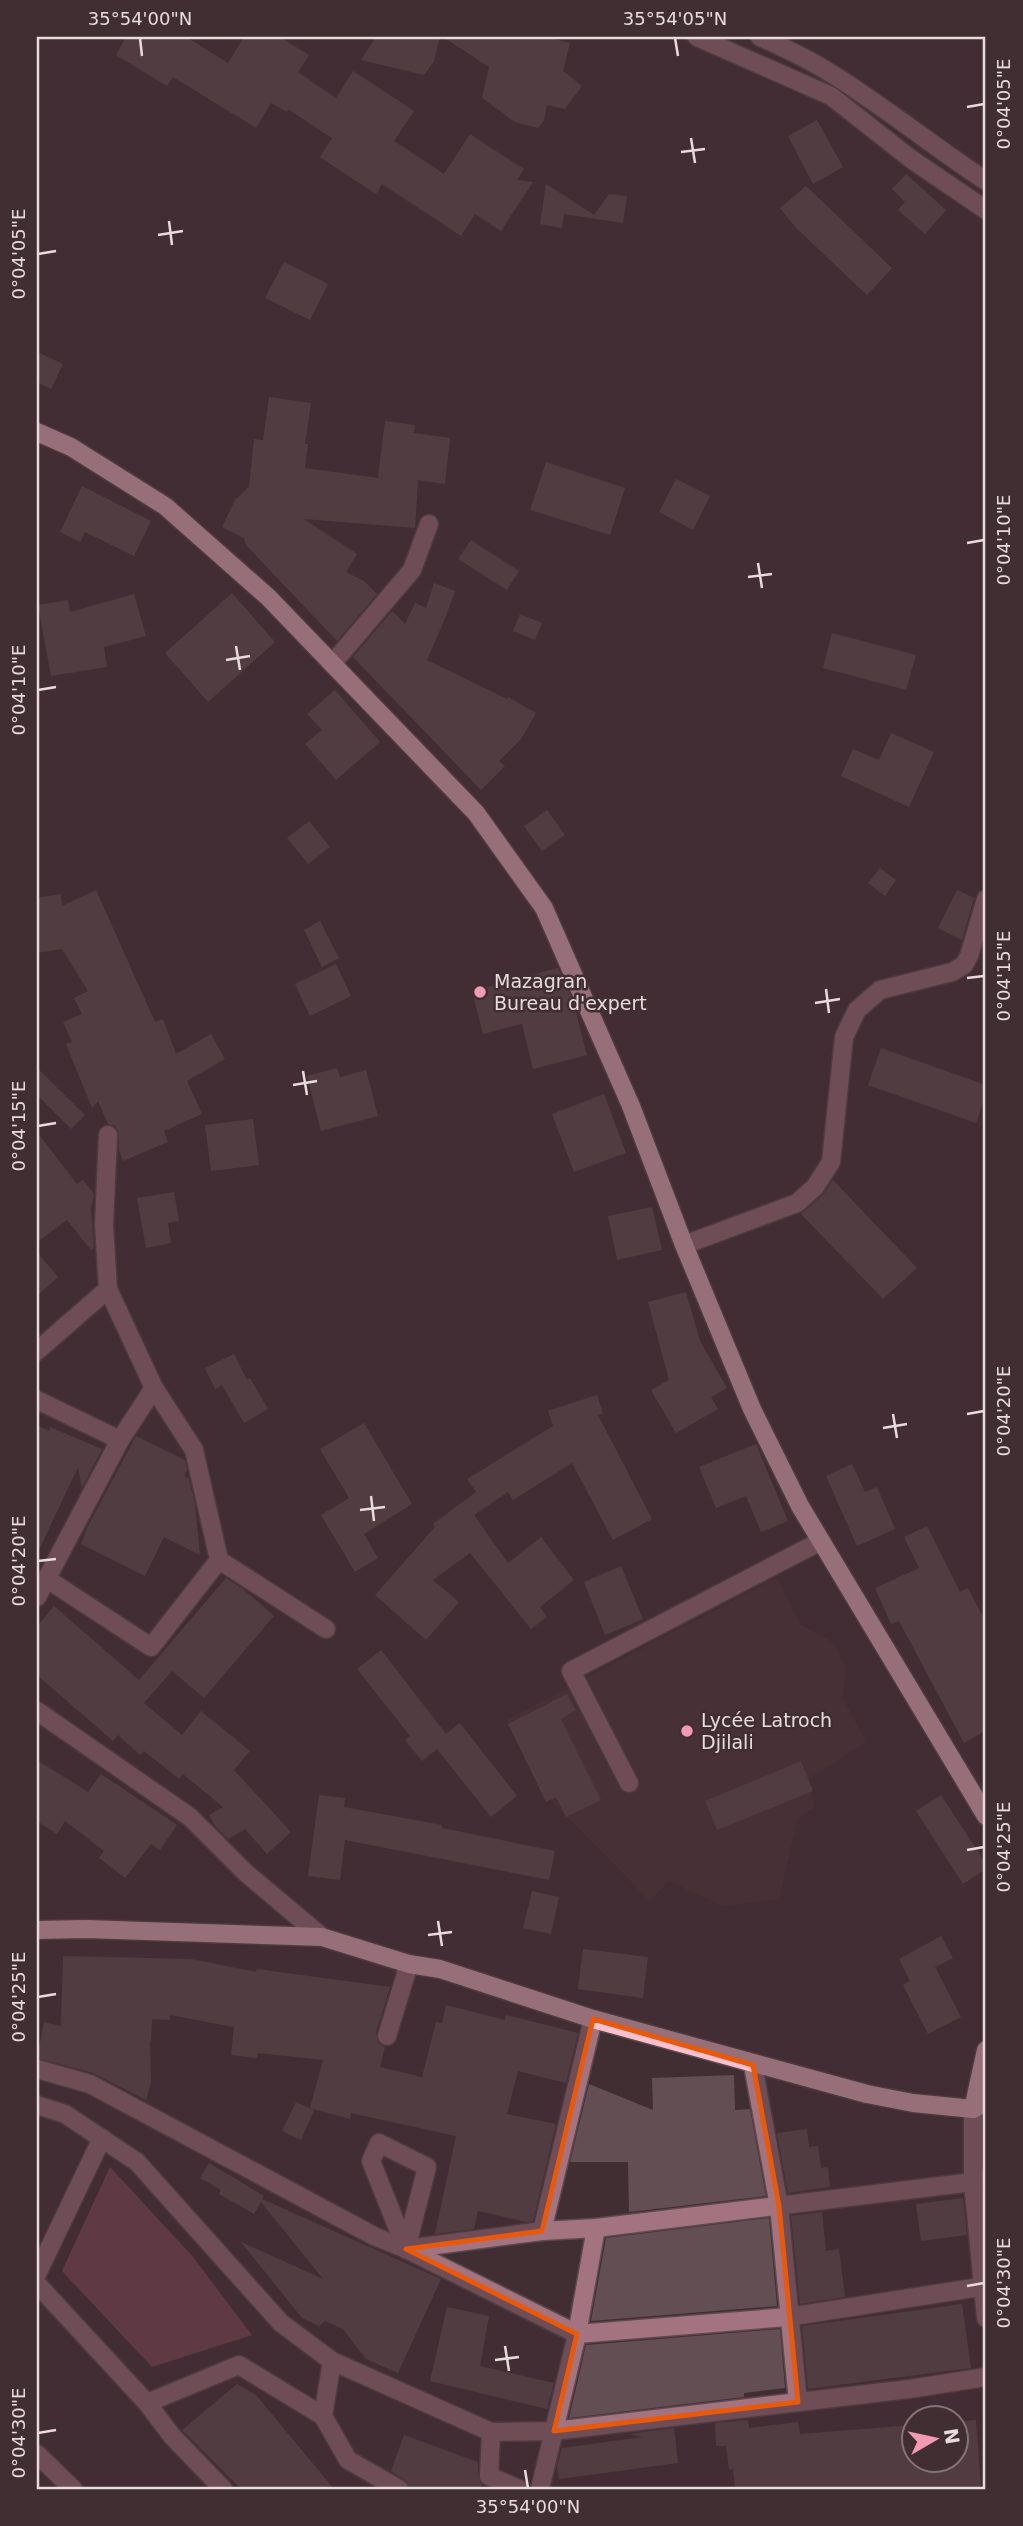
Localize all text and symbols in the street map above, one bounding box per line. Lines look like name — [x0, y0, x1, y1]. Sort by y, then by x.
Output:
text: 35°54'00"N — [88, 8, 192, 29]
text: 35°54'05"N — [623, 8, 727, 29]
text: 0°04'05"E — [993, 59, 1014, 149]
text: 0°04'05"E — [8, 209, 29, 299]
text: 0°04'10"E — [993, 495, 1014, 585]
text: 0°04'10"E — [8, 645, 29, 735]
text: 0°04'15"E — [993, 931, 1014, 1021]
place label: Mazagran Bureau d'expert — [494, 970, 647, 1014]
marker: Mazagran Bureau d'expert — [472, 984, 488, 1000]
text: 0°04'15"E — [8, 1081, 29, 1171]
text: 0°04'20"E — [993, 1366, 1014, 1456]
text: 0°04'20"E — [8, 1516, 29, 1606]
place label: Lycée Latroch Djilali — [701, 1709, 832, 1753]
marker: Lycée Latroch Djilali — [679, 1723, 695, 1739]
text: 0°04'25"E — [993, 1802, 1014, 1892]
text: 0°04'25"E — [8, 1952, 29, 2042]
text: 0°04'30"E — [993, 2238, 1014, 2328]
text: 0°04'30"E — [8, 2388, 29, 2478]
north arrow — [900, 2404, 970, 2474]
text: N — [940, 2427, 964, 2446]
text: 35°54'00"N — [476, 2496, 580, 2517]

